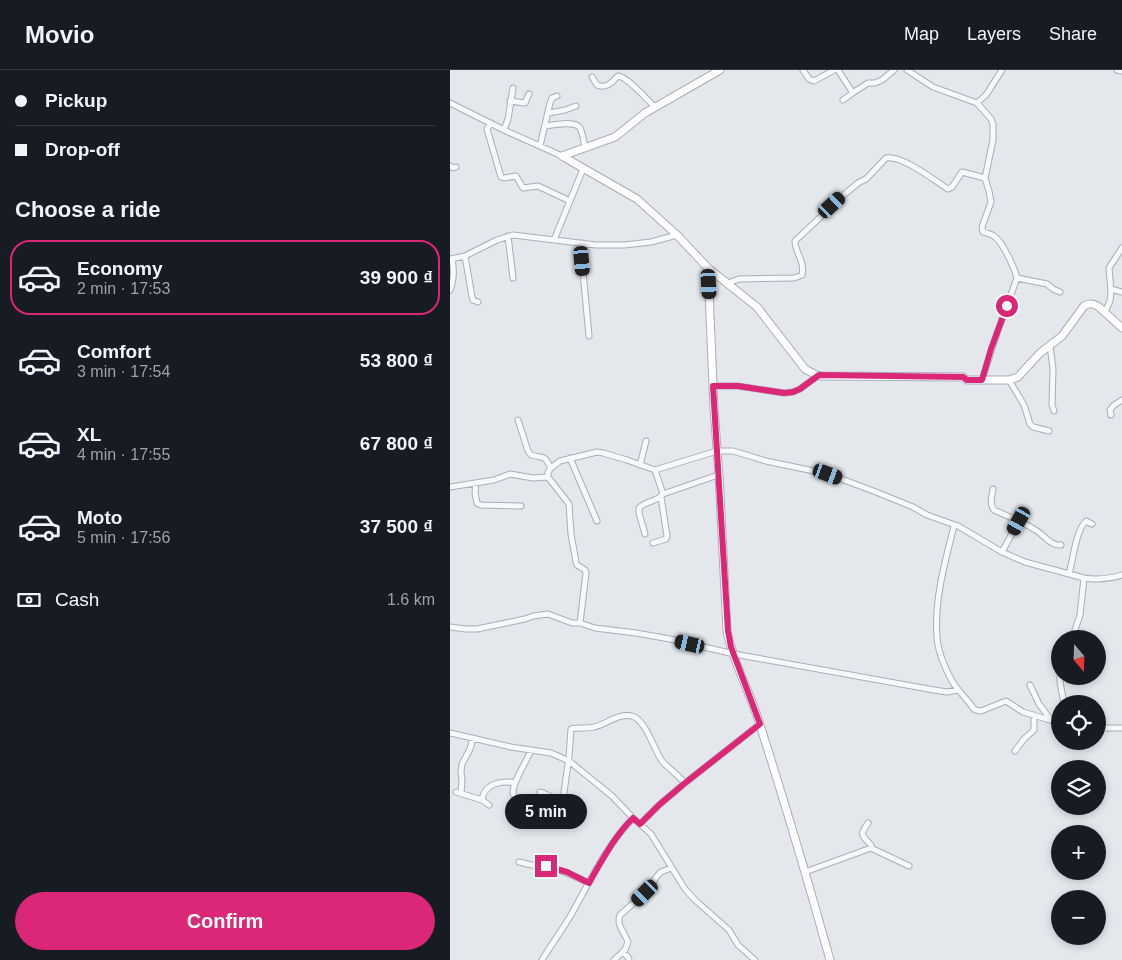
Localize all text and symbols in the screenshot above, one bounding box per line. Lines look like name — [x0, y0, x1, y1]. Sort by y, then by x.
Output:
text: Movio — [25, 21, 94, 48]
text: Map — [904, 24, 939, 44]
text: Layers — [967, 24, 1021, 44]
text: Share — [1049, 24, 1097, 44]
text: Pickup — [45, 90, 107, 111]
text: Drop-off — [45, 139, 120, 160]
car — [815, 189, 848, 221]
text: Choose a ride — [15, 197, 160, 222]
car — [573, 245, 590, 277]
icon: car — [17, 255, 62, 300]
text: Economy — [77, 258, 163, 279]
text: 39 900 ₫ — [360, 267, 433, 288]
car — [700, 269, 717, 299]
text: 2 min · 17:53 — [77, 280, 170, 297]
route start — [996, 295, 1018, 317]
icon: car — [17, 338, 62, 383]
text: Comfort — [77, 341, 151, 362]
text: 53 800 ₫ — [360, 350, 433, 371]
text: 3 min · 17:54 — [77, 363, 170, 380]
icon: car — [17, 421, 62, 466]
text: XL — [77, 424, 101, 445]
text: 67 800 ₫ — [360, 433, 433, 454]
text: 4 min · 17:55 — [77, 446, 170, 463]
car — [811, 462, 844, 486]
icon: car — [17, 504, 62, 549]
car — [1005, 504, 1032, 538]
text: Moto — [77, 507, 122, 528]
text: 37 500 ₫ — [360, 516, 433, 537]
text: 5 min · 17:56 — [77, 529, 170, 546]
icon: cash — [15, 586, 43, 614]
text: Cash — [55, 589, 99, 610]
text: 1.6 km — [387, 591, 435, 608]
north arrow — [1051, 630, 1106, 685]
map controls — [1051, 630, 1106, 945]
car — [673, 633, 706, 655]
button: locate — [1051, 695, 1106, 750]
button: layers — [1051, 760, 1106, 815]
callout: 5 min — [505, 794, 587, 828]
text: 5 min — [525, 803, 567, 820]
button: + — [1051, 825, 1106, 880]
route end — [535, 855, 557, 877]
car — [629, 877, 660, 909]
button: − — [1051, 890, 1106, 945]
button: Confirm — [15, 892, 435, 950]

